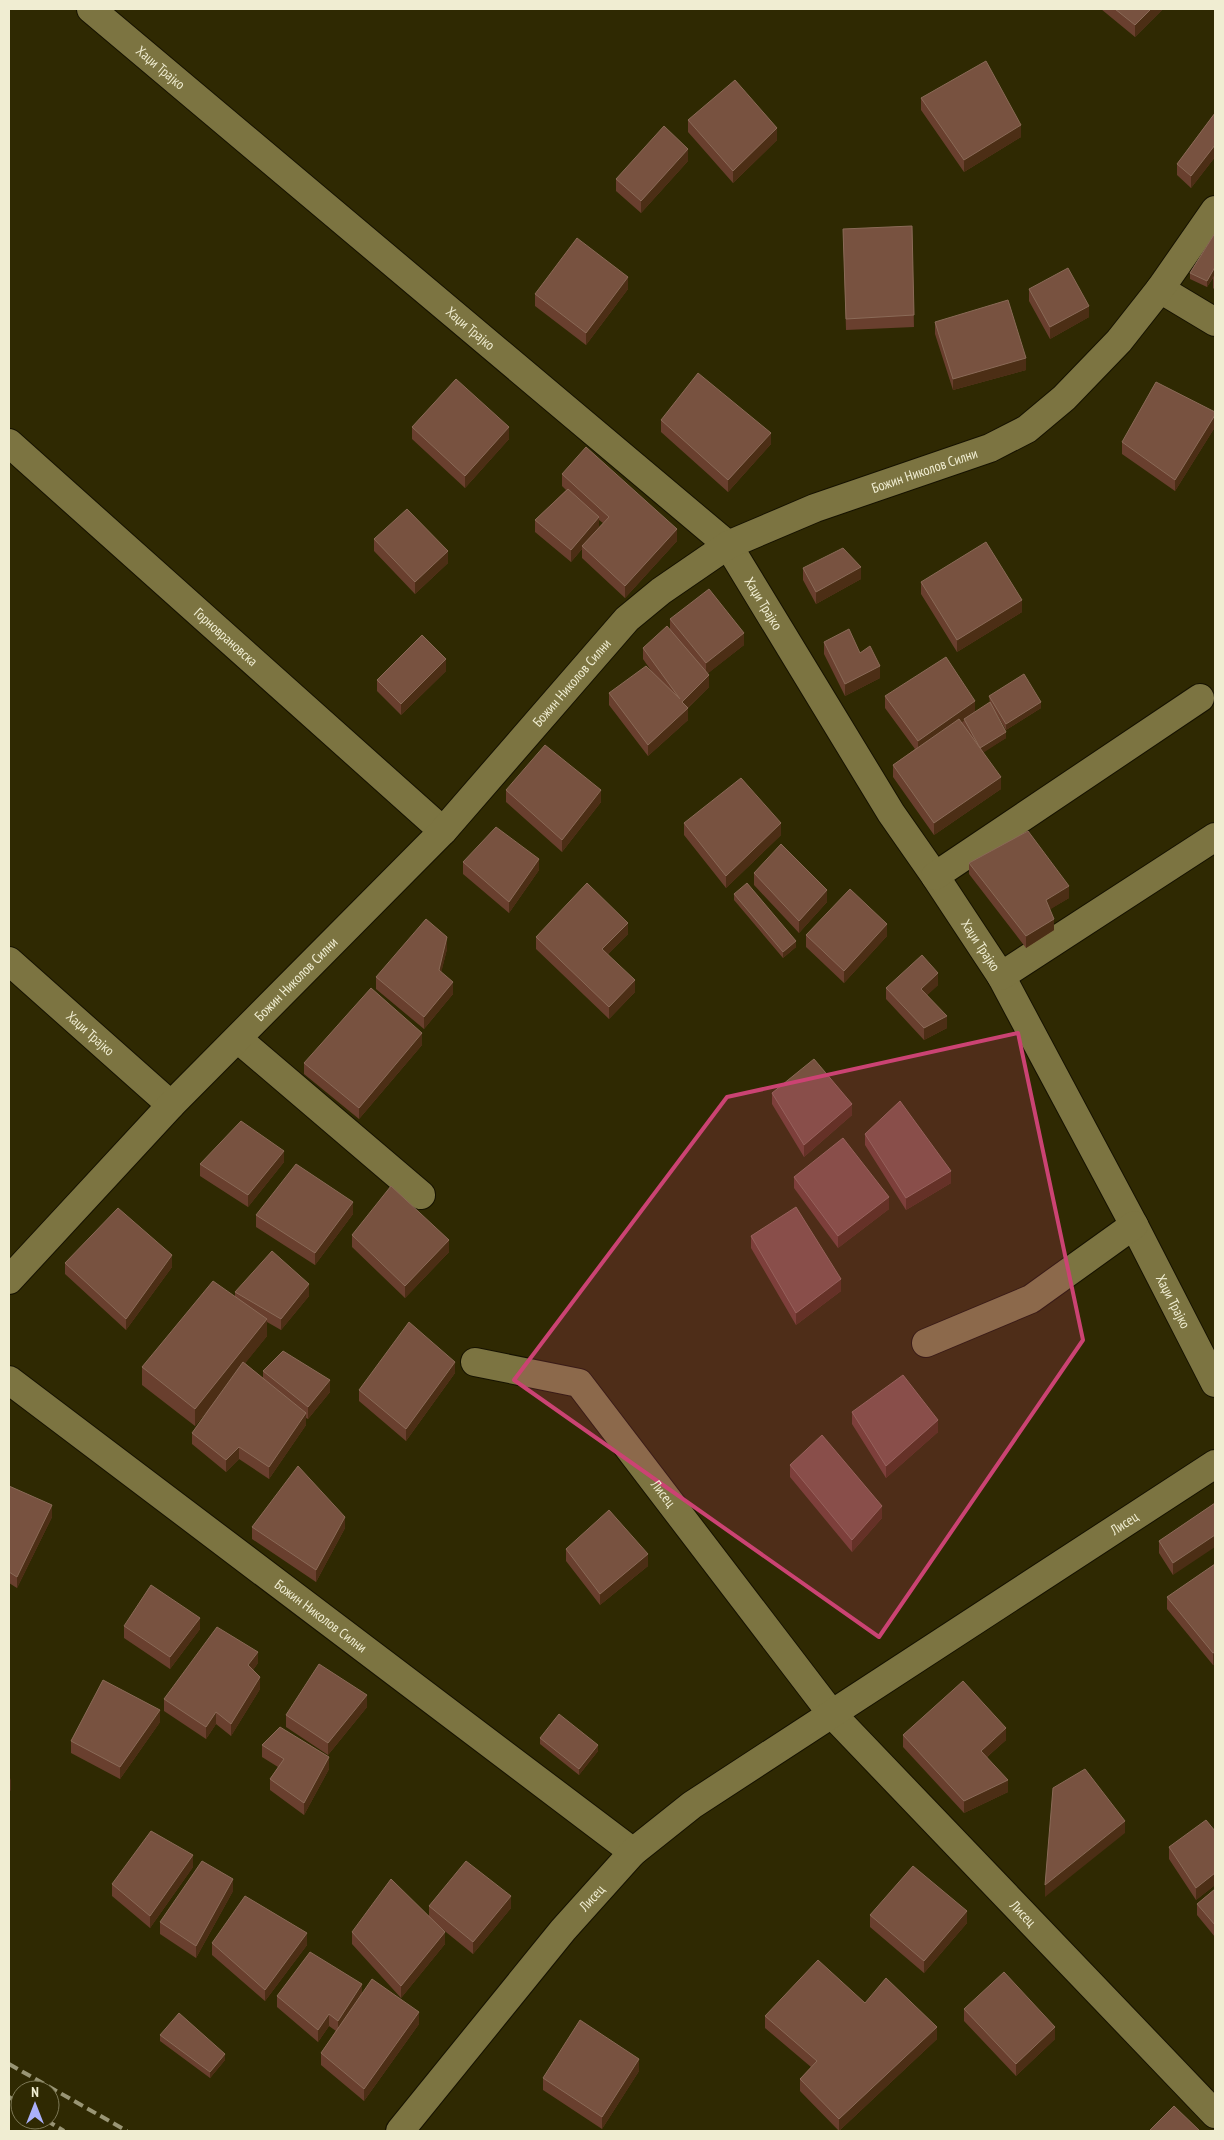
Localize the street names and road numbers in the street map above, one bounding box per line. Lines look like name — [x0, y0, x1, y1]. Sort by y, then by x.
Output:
street label: Хаџи Трајко — [132, 42, 189, 93]
street label: Хаџи Трајко — [442, 303, 499, 354]
street label: Божин Николов Силни — [869, 444, 980, 497]
street label: Хаџи Трајко — [741, 574, 786, 633]
street label: Горноврановска — [190, 604, 261, 670]
street label: Божин Николов Силни — [529, 635, 615, 730]
street label: Хаџи Трајко — [957, 916, 1004, 975]
street label: Божин Николов Силни — [251, 933, 342, 1025]
street label: Хаџи Трајко — [63, 1007, 118, 1060]
street label: Хаџи Трајко — [1152, 1271, 1195, 1332]
street label: Лисец — [646, 1475, 680, 1511]
street label: Лисец — [1106, 1507, 1142, 1539]
street label: Божин Николов Силни — [271, 1575, 370, 1657]
street label: Лисец — [574, 1881, 609, 1916]
street label: Лисец — [1006, 1896, 1040, 1931]

